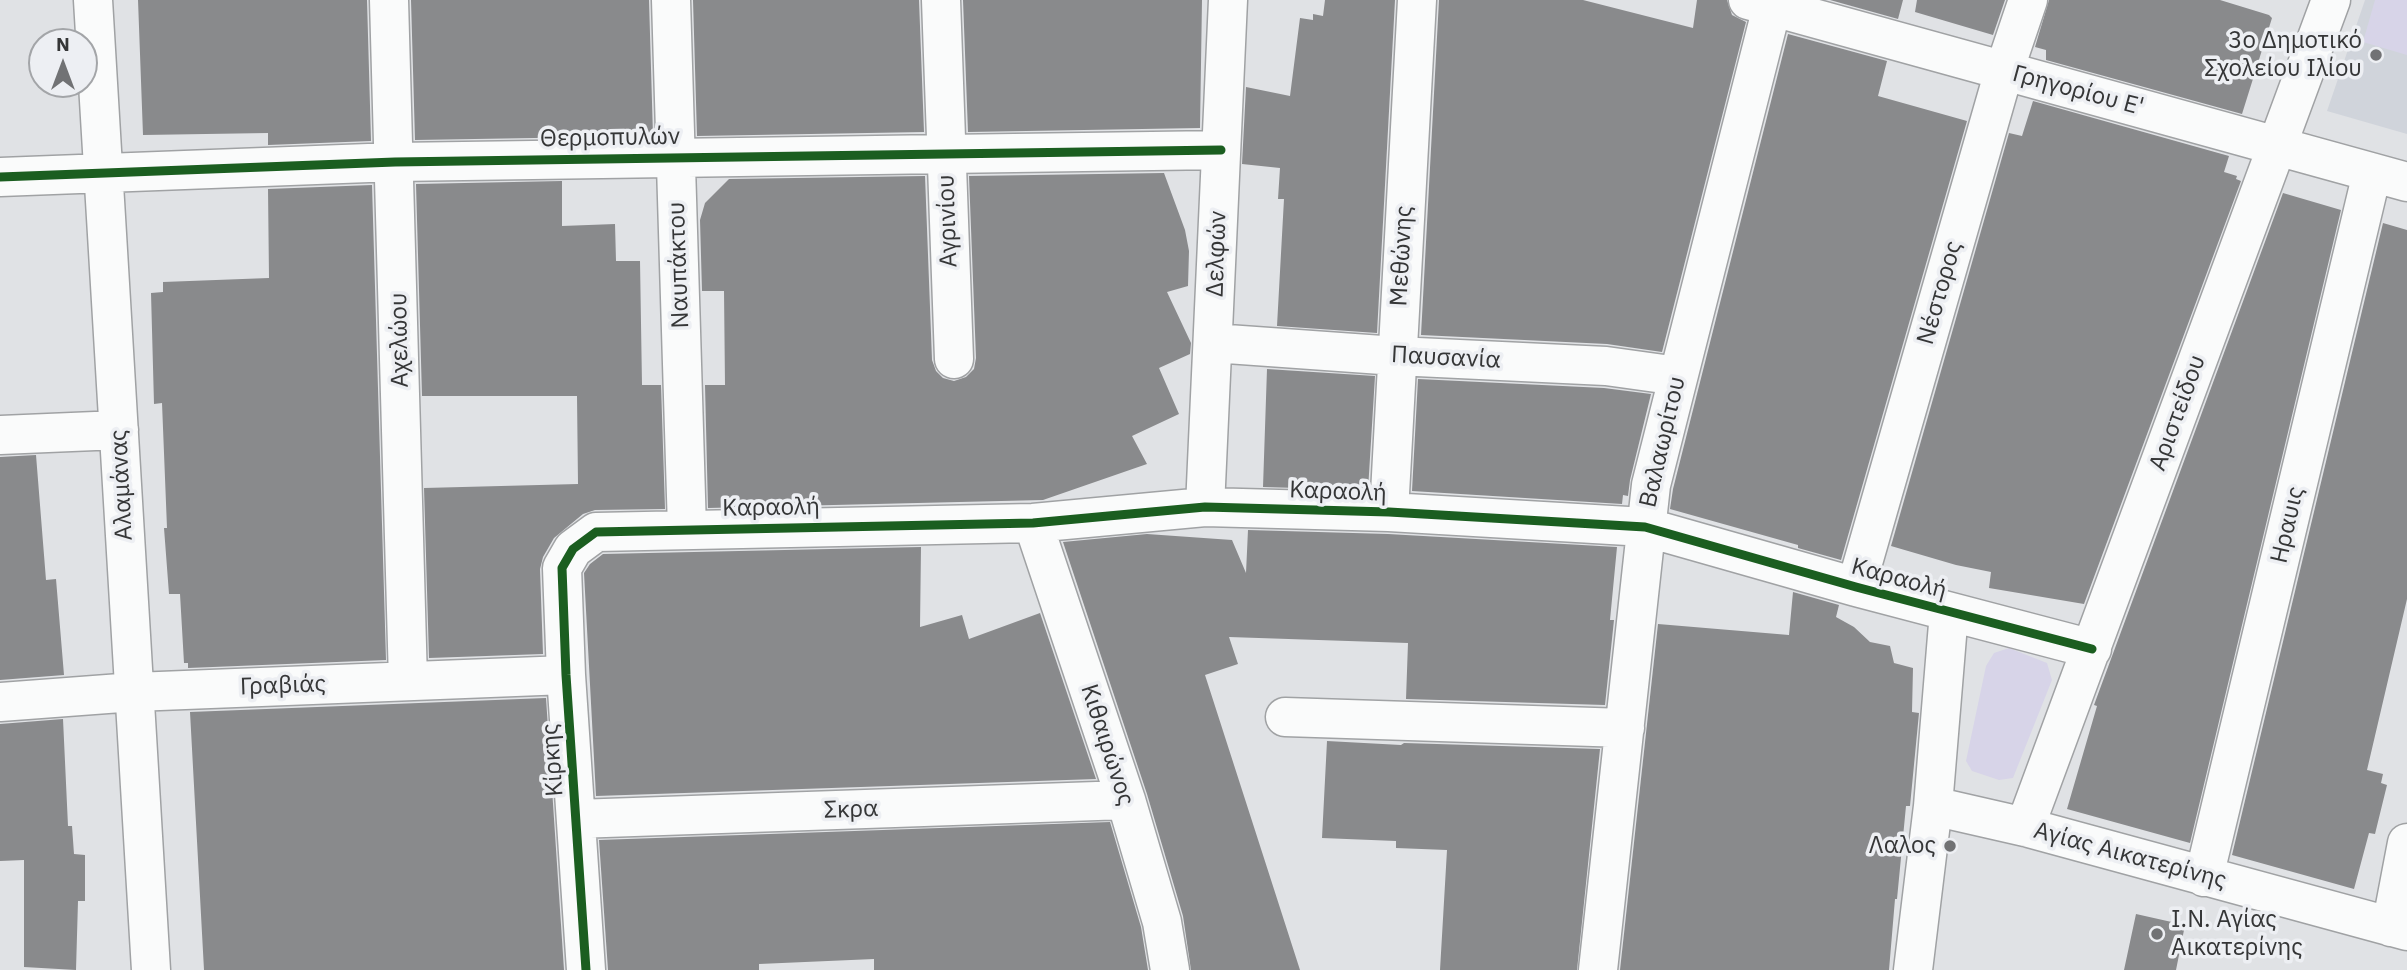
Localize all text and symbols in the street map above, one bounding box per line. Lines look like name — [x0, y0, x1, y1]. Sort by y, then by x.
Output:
place label: 3ο Δημοτικό Σχολείου Ιλίου — [2204, 27, 2362, 83]
north arrow — [28, 28, 98, 98]
text: N — [56, 32, 70, 56]
marker: 3ο Δημοτικό Σχολείου Ιλίου — [2368, 47, 2384, 63]
street label: Γρηγορίου Ε' — [2009, 60, 2147, 122]
street label: Θερμοπυλών — [540, 122, 680, 154]
street label: Αγρινίου — [932, 174, 964, 268]
street label: Ναυπάκτου — [662, 201, 696, 329]
street label: Μεθώνης — [1385, 205, 1419, 307]
street label: Δελφών — [1201, 210, 1233, 298]
street label: Νέστορος — [1911, 238, 1969, 348]
street label: Αχελώου — [385, 292, 415, 388]
street label: Παυσανία — [1390, 341, 1502, 375]
street label: Αριστείδου — [2144, 351, 2212, 475]
street label: Βαλαωρίτου — [1634, 374, 1692, 510]
street label: Αλαμάνας — [105, 429, 139, 541]
street label: Καραολή — [1289, 476, 1387, 508]
street label: Ηραυις — [2265, 484, 2311, 566]
street label: Καραολή — [722, 493, 820, 523]
street label: Καραολή — [1848, 552, 1950, 606]
street label: Γραβιάς — [239, 670, 327, 702]
street label: Κιθαιρώνος — [1074, 681, 1140, 809]
street label: Κίρκης — [536, 722, 570, 798]
street label: Σκρα — [823, 795, 879, 825]
street label: Αγίας Αικατερίνης — [2031, 816, 2229, 896]
place label: Λαλος — [1869, 832, 1936, 860]
marker: Λαλος — [1942, 838, 1958, 854]
place label: Ι.Ν. Αγίας Αικατερίνης — [2171, 906, 2303, 962]
marker: Ι.Ν. Αγίας Αικατερίνης — [2149, 926, 2165, 942]

